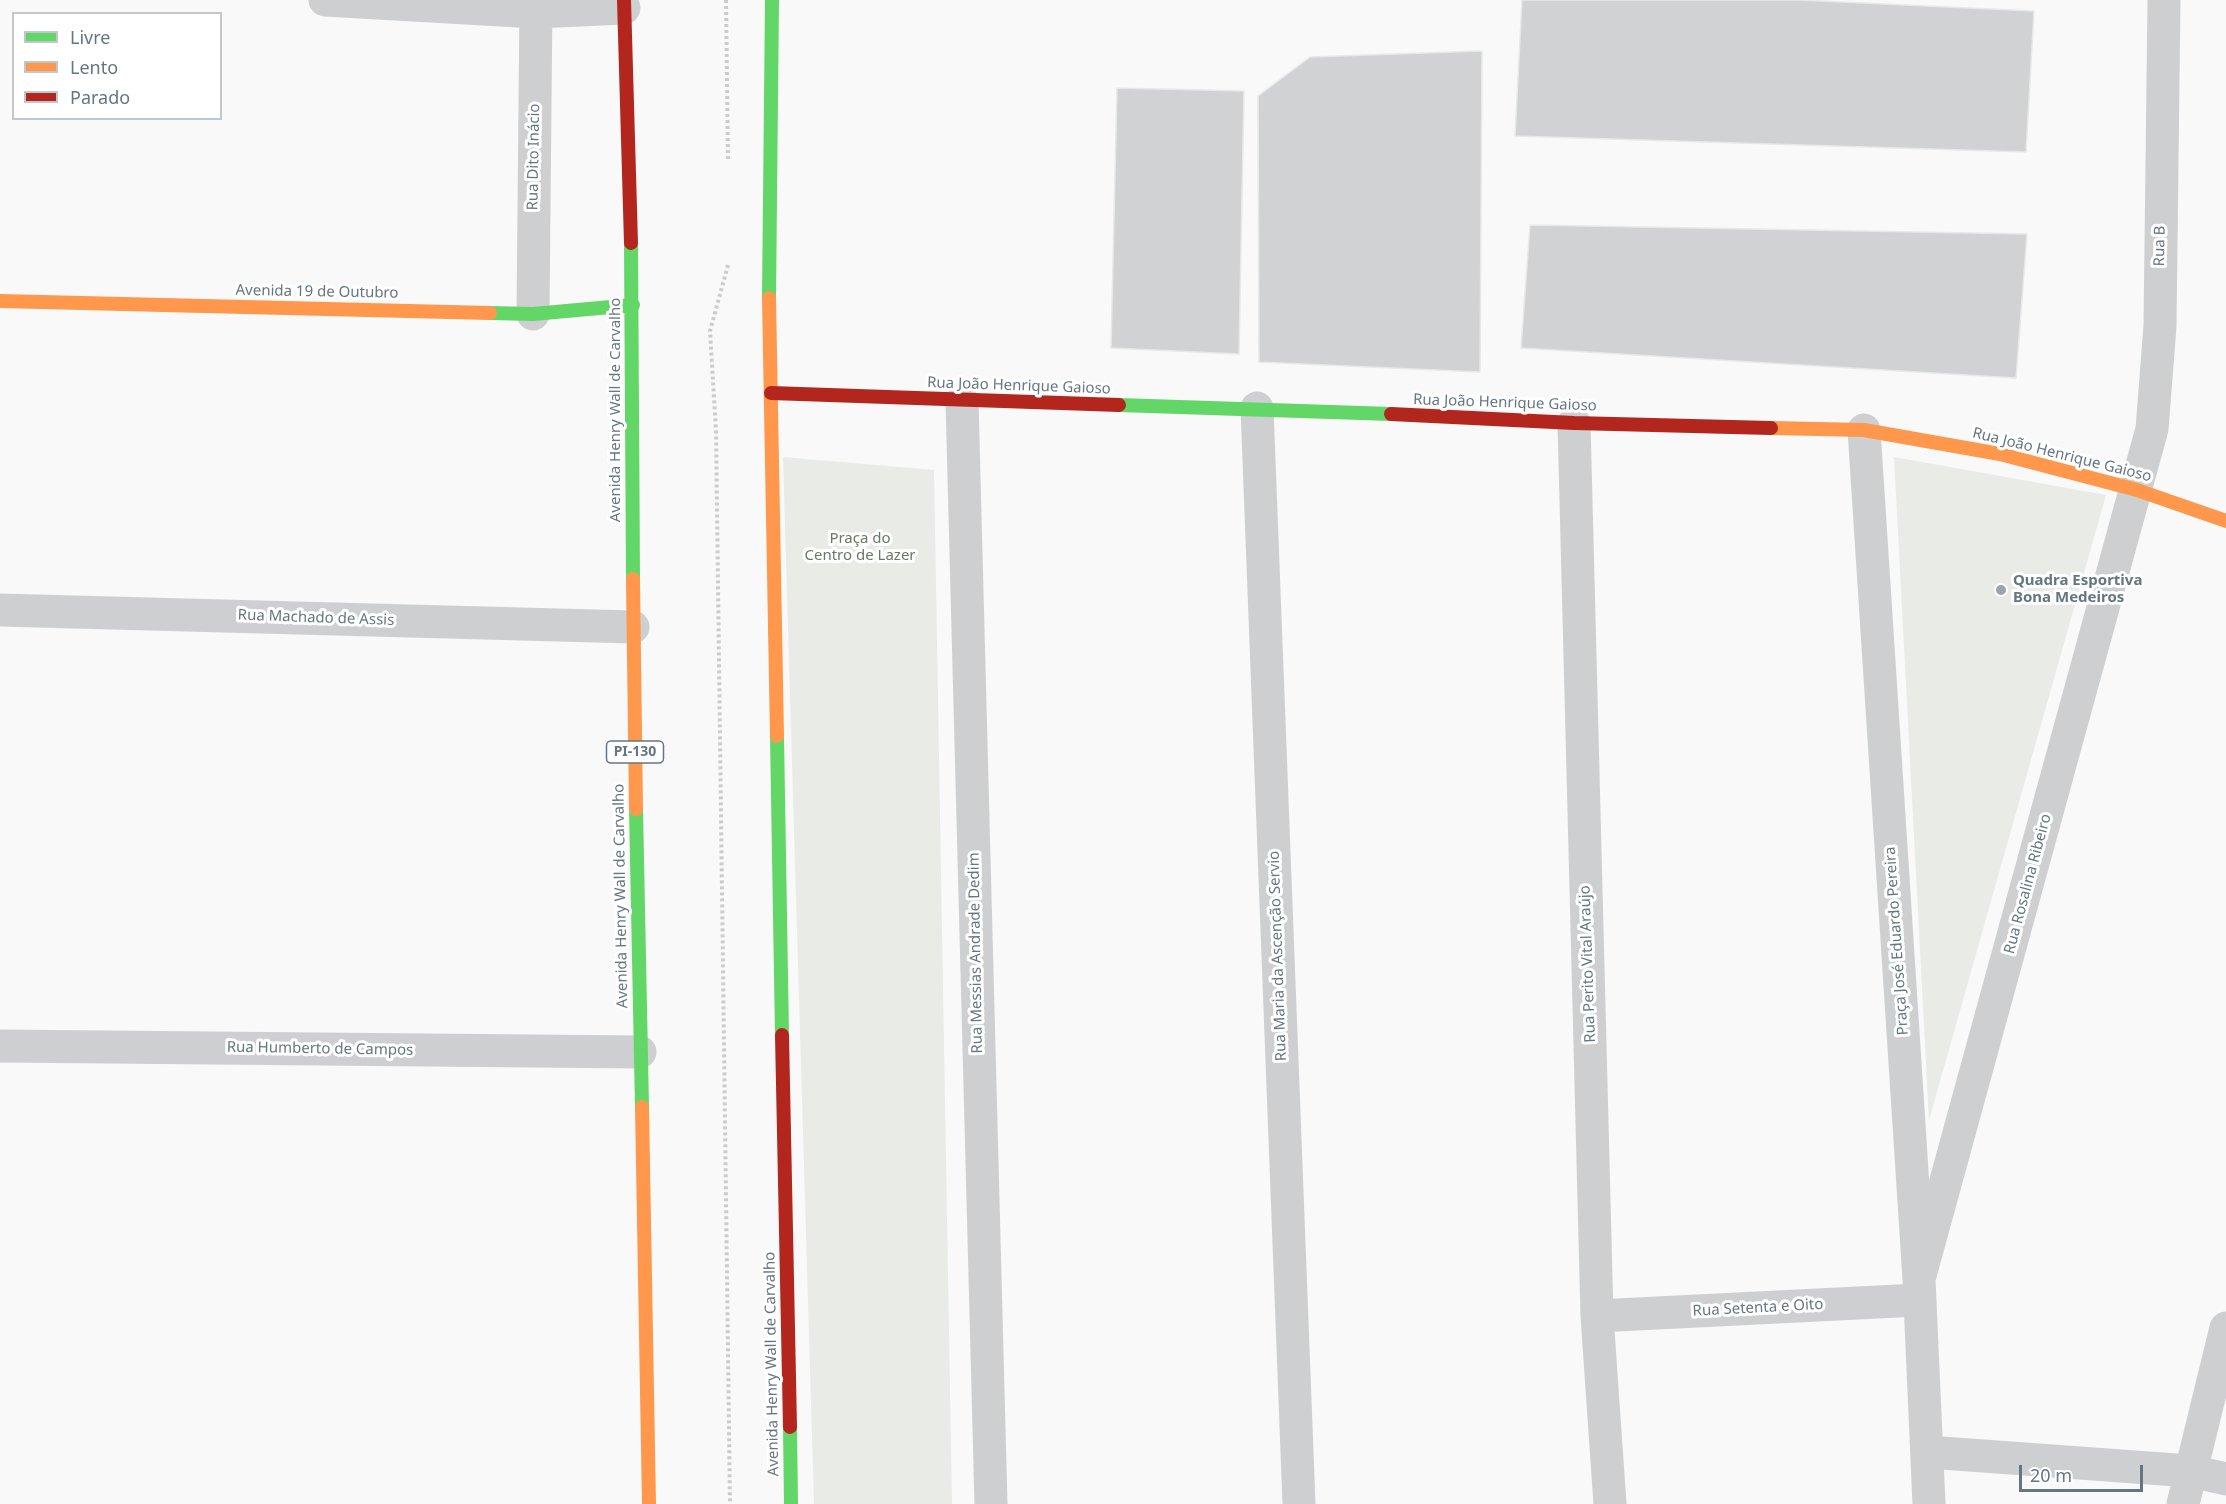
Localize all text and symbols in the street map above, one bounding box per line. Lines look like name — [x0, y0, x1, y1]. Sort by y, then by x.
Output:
legend — [12, 12, 222, 120]
text: Livre — [70, 25, 110, 49]
text: Lento — [70, 55, 118, 79]
text: Parado — [70, 85, 130, 109]
street label: Rua Dito Inácio — [524, 103, 544, 211]
street label: Rua B — [2151, 226, 2169, 266]
street label: Avenida 19 de Outubro — [235, 282, 399, 302]
street label: Avenida Henry Wall de Carvalho — [607, 298, 625, 522]
street label: Rua João Henrique Gaioso — [927, 374, 1111, 398]
street label: Rua João Henrique Gaioso — [1413, 391, 1597, 415]
street label: Rua João Henrique Gaioso — [1971, 424, 2153, 486]
park label: Praça do Centro de Lazer — [804, 530, 916, 565]
place label: Quadra Esportiva Bona Medeiros — [2013, 572, 2142, 607]
marker: Quadra Esportiva Bona Medeiros — [1994, 583, 2008, 597]
street label: Rua Machado de Assis — [237, 606, 395, 630]
road number: PI-130 — [606, 741, 664, 763]
street label: Avenida Henry Wall de Carvalho — [610, 784, 632, 1008]
street label: Rua Rosalina Ribeiro — [2001, 812, 2055, 956]
street label: Praça José Eduardo Pereira — [1881, 846, 1913, 1036]
street label: Rua Maria da Ascenção Servio — [1265, 850, 1291, 1062]
street label: Rua Messias Andrade Dedim — [965, 852, 987, 1054]
street label: Rua Perito Vital Araújo — [1576, 885, 1600, 1043]
street label: Rua Humberto de Campos — [227, 1038, 413, 1060]
street label: Avenida Henry Wall de Carvalho — [761, 1252, 783, 1476]
street label: Rua Setenta e Oito — [1692, 1296, 1824, 1320]
scale bar — [2022, 1453, 2146, 1491]
text: 20 m — [2030, 1463, 2072, 1487]

